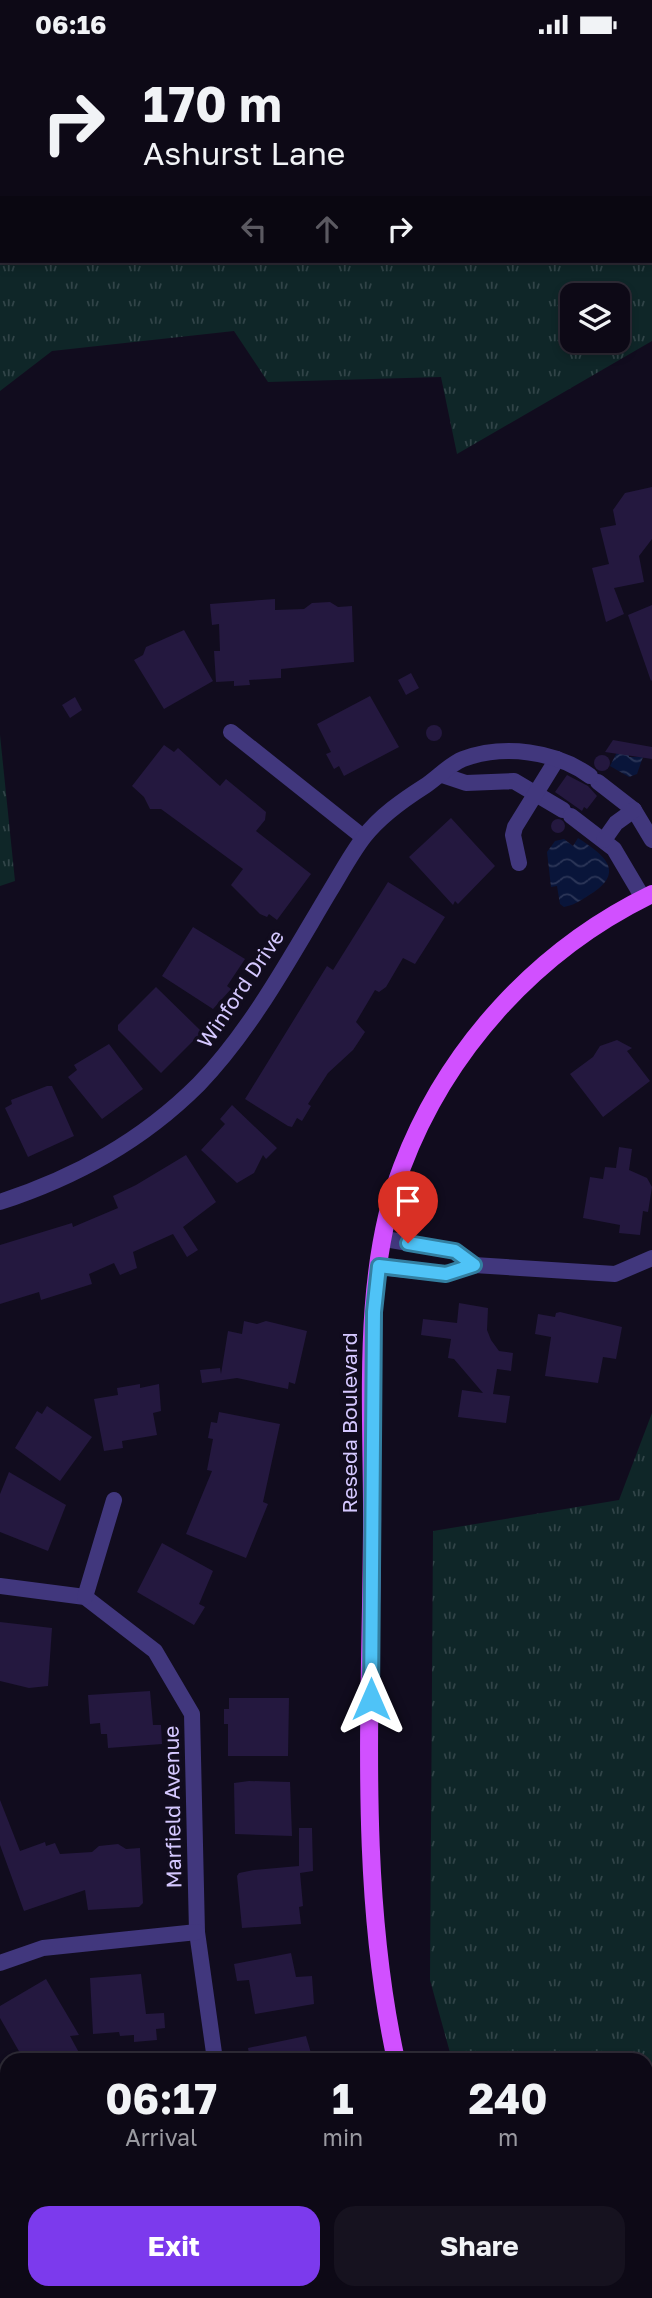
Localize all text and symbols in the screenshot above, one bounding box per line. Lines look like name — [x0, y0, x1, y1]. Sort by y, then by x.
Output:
text: 06:16 — [35, 9, 107, 40]
text: 170 m — [143, 74, 282, 133]
icon: right — [28, 77, 119, 168]
text: Ashurst Lane — [143, 134, 345, 172]
icon: left — [235, 210, 273, 248]
icon: ahead — [308, 210, 346, 248]
icon: right — [381, 210, 419, 248]
map controls — [560, 283, 630, 353]
button: layers — [560, 283, 630, 353]
street label: Winford Drive — [191, 924, 289, 1052]
pin — [378, 1171, 438, 1243]
icon: arrive — [389, 1182, 427, 1220]
street label: Reseda Boulevard — [336, 1332, 362, 1514]
position arrow — [334, 1662, 408, 1736]
street label: Marfield Avenue — [158, 1725, 186, 1889]
text: 06:17 — [105, 2073, 217, 2123]
text: 1 — [332, 2073, 354, 2123]
text: 240 — [469, 2073, 548, 2123]
text: Arrival — [125, 2123, 197, 2151]
text: min — [323, 2123, 363, 2151]
text: m — [498, 2123, 518, 2151]
button: Exit — [28, 2206, 320, 2286]
button: Share — [334, 2206, 625, 2286]

